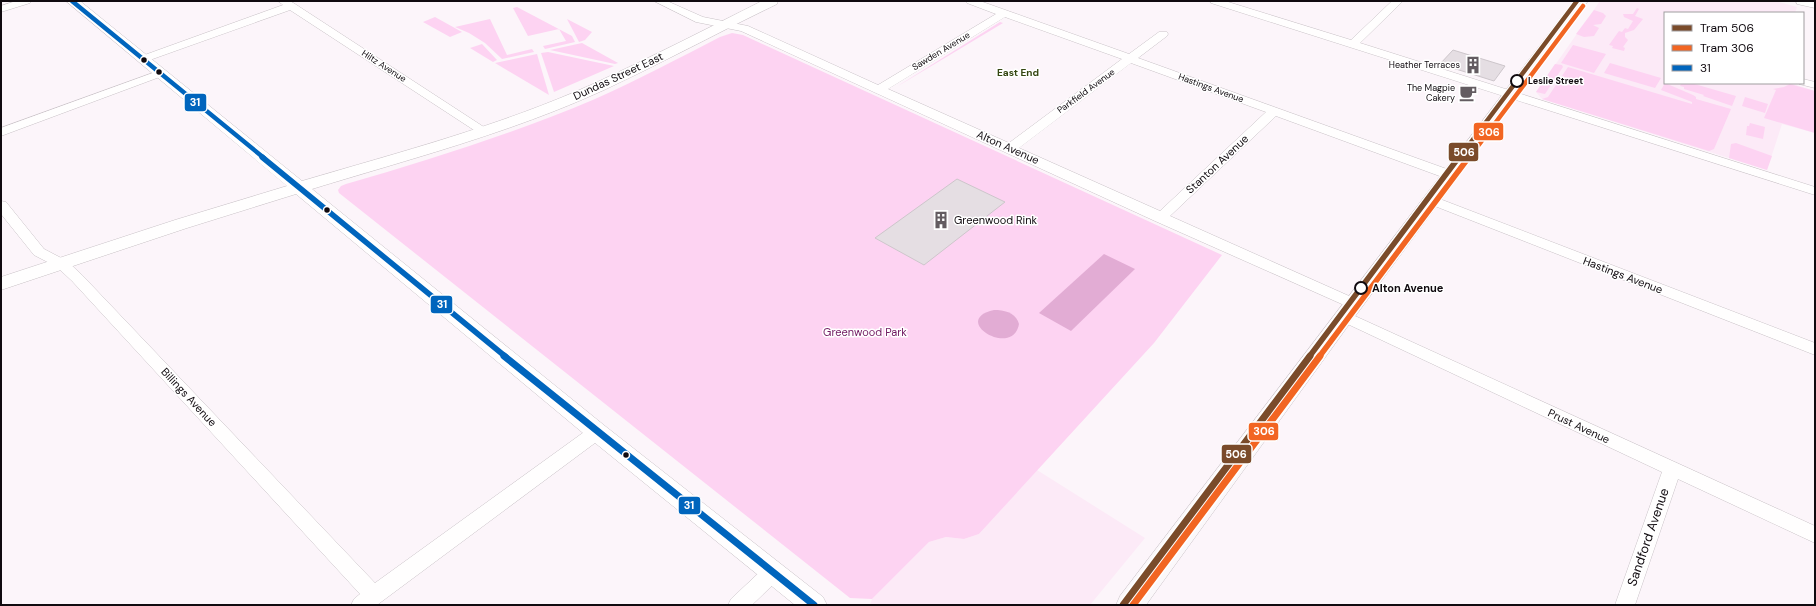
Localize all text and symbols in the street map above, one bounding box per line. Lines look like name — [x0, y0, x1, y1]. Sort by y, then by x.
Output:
legend — [1664, 12, 1804, 84]
text: Tram 506 — [1700, 20, 1754, 36]
street label: Sawden Avenue — [910, 29, 972, 73]
text: Tram 306 — [1700, 40, 1754, 56]
street label: Hiltz Avenue — [359, 47, 409, 85]
street label: Dundas Street East — [571, 49, 665, 103]
unlabelled marker — [139, 55, 149, 65]
building icon: Heather Terraces — [1463, 55, 1483, 75]
place label: Heather Terraces — [1389, 59, 1460, 71]
text: 31 — [1700, 60, 1711, 76]
district label: East End — [997, 66, 1039, 79]
street label: Parkfield Avenue — [1055, 66, 1117, 116]
unlabelled marker — [154, 67, 164, 77]
street label: Hastings Avenue — [1177, 71, 1245, 105]
marker: Leslie Street — [1510, 74, 1524, 88]
place label: Leslie Street — [1528, 75, 1583, 87]
place label: The Magpie Cakery — [1407, 82, 1455, 104]
cafe icon: The Magpie Cakery — [1458, 83, 1478, 103]
line badge: 31 — [184, 93, 207, 112]
text: 31 — [190, 95, 200, 109]
line badge: 306 — [1473, 122, 1504, 141]
text: 306 — [1478, 125, 1500, 139]
street label: Alton Avenue — [975, 127, 1041, 167]
street label: Stanton Avenue — [1183, 131, 1251, 197]
line badge: 506 — [1448, 142, 1479, 162]
text: 506 — [1453, 145, 1475, 159]
unlabelled marker — [322, 205, 332, 215]
building icon: Greenwood Rink — [931, 210, 951, 230]
place label: Greenwood Rink — [954, 213, 1038, 227]
street label: Hastings Avenue — [1581, 253, 1665, 297]
marker: Alton Avenue — [1354, 281, 1368, 295]
place label: Alton Avenue — [1372, 281, 1444, 295]
line badge: 31 — [430, 295, 453, 314]
text: 31 — [437, 297, 447, 311]
park label: Greenwood Park — [823, 325, 907, 339]
street label: Billings Avenue — [158, 365, 220, 429]
street label: Prust Avenue — [1546, 406, 1612, 446]
line badge: 306 — [1248, 422, 1279, 441]
text: 306 — [1253, 424, 1275, 438]
line badge: 506 — [1221, 444, 1252, 464]
text: 506 — [1225, 447, 1247, 461]
unlabelled marker — [621, 450, 631, 460]
street label: Sandford Avenue — [1623, 486, 1673, 588]
line badge: 31 — [678, 496, 701, 515]
text: 31 — [684, 498, 694, 512]

